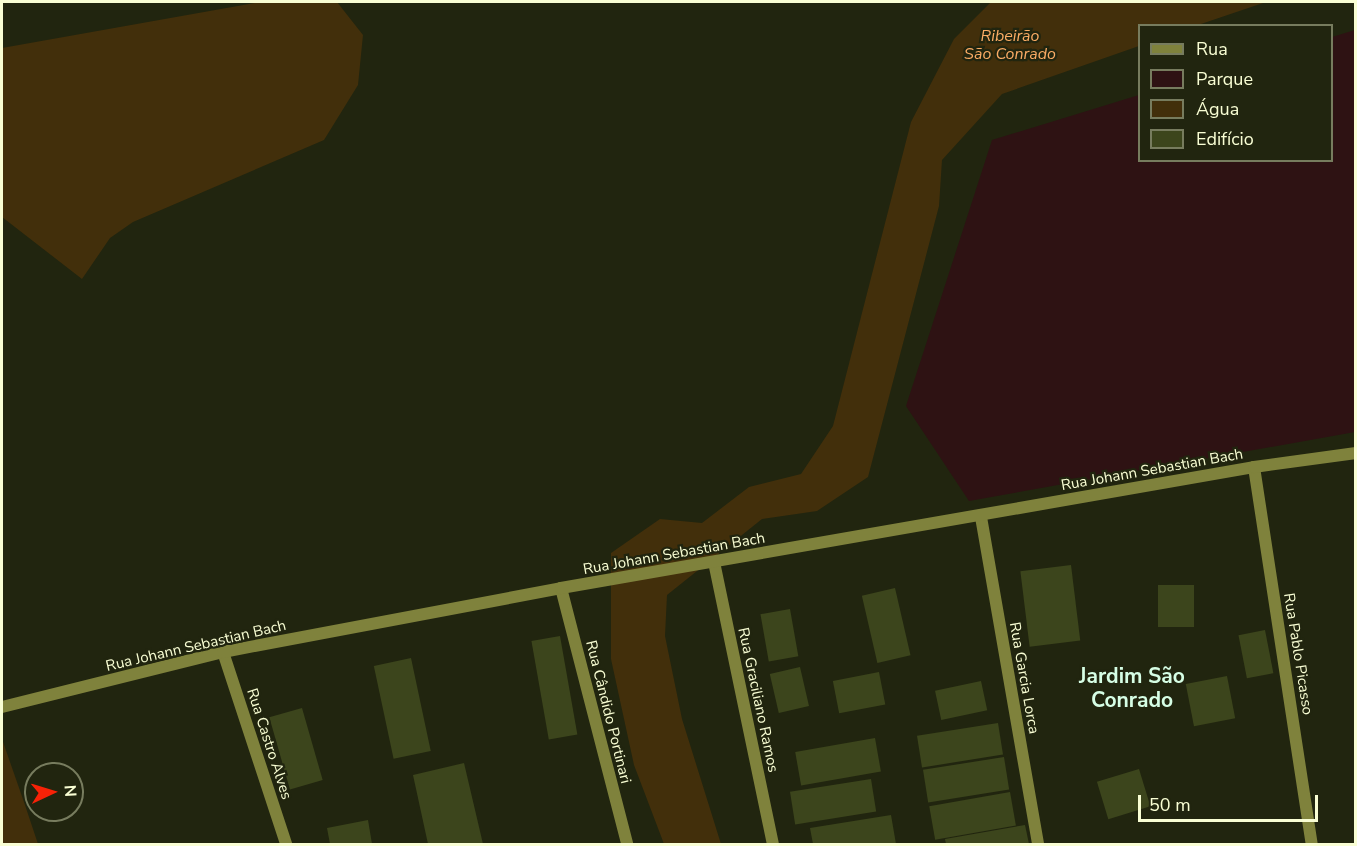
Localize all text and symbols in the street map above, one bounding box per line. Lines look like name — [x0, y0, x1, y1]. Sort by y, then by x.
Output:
legend — [1138, 24, 1333, 162]
water label: Ribeirão São Conrado — [964, 26, 1056, 64]
text: Rua — [1196, 37, 1228, 61]
text: Parque — [1196, 67, 1253, 91]
text: Água — [1196, 97, 1239, 121]
text: Edifício — [1196, 127, 1254, 151]
street label: Rua Johann Sebastian Bach — [1060, 445, 1244, 495]
street label: Rua Johann Sebastian Bach — [582, 529, 766, 579]
street label: Rua Pablo Picasso — [1279, 592, 1317, 716]
street label: Rua Johann Sebastian Bach — [104, 616, 288, 676]
street label: Rua Garcia Lorca — [1005, 621, 1043, 735]
street label: Rua Graciliano Ramos — [734, 626, 782, 774]
street label: Rua Cândido Portinari — [581, 638, 635, 786]
district label: Jardim São Conrado — [1079, 663, 1185, 713]
street label: Rua Castro Alves — [243, 686, 295, 802]
north arrow — [24, 762, 84, 822]
scale bar — [1141, 783, 1321, 821]
text: N — [59, 784, 81, 798]
text: 50 m — [1149, 793, 1191, 817]

